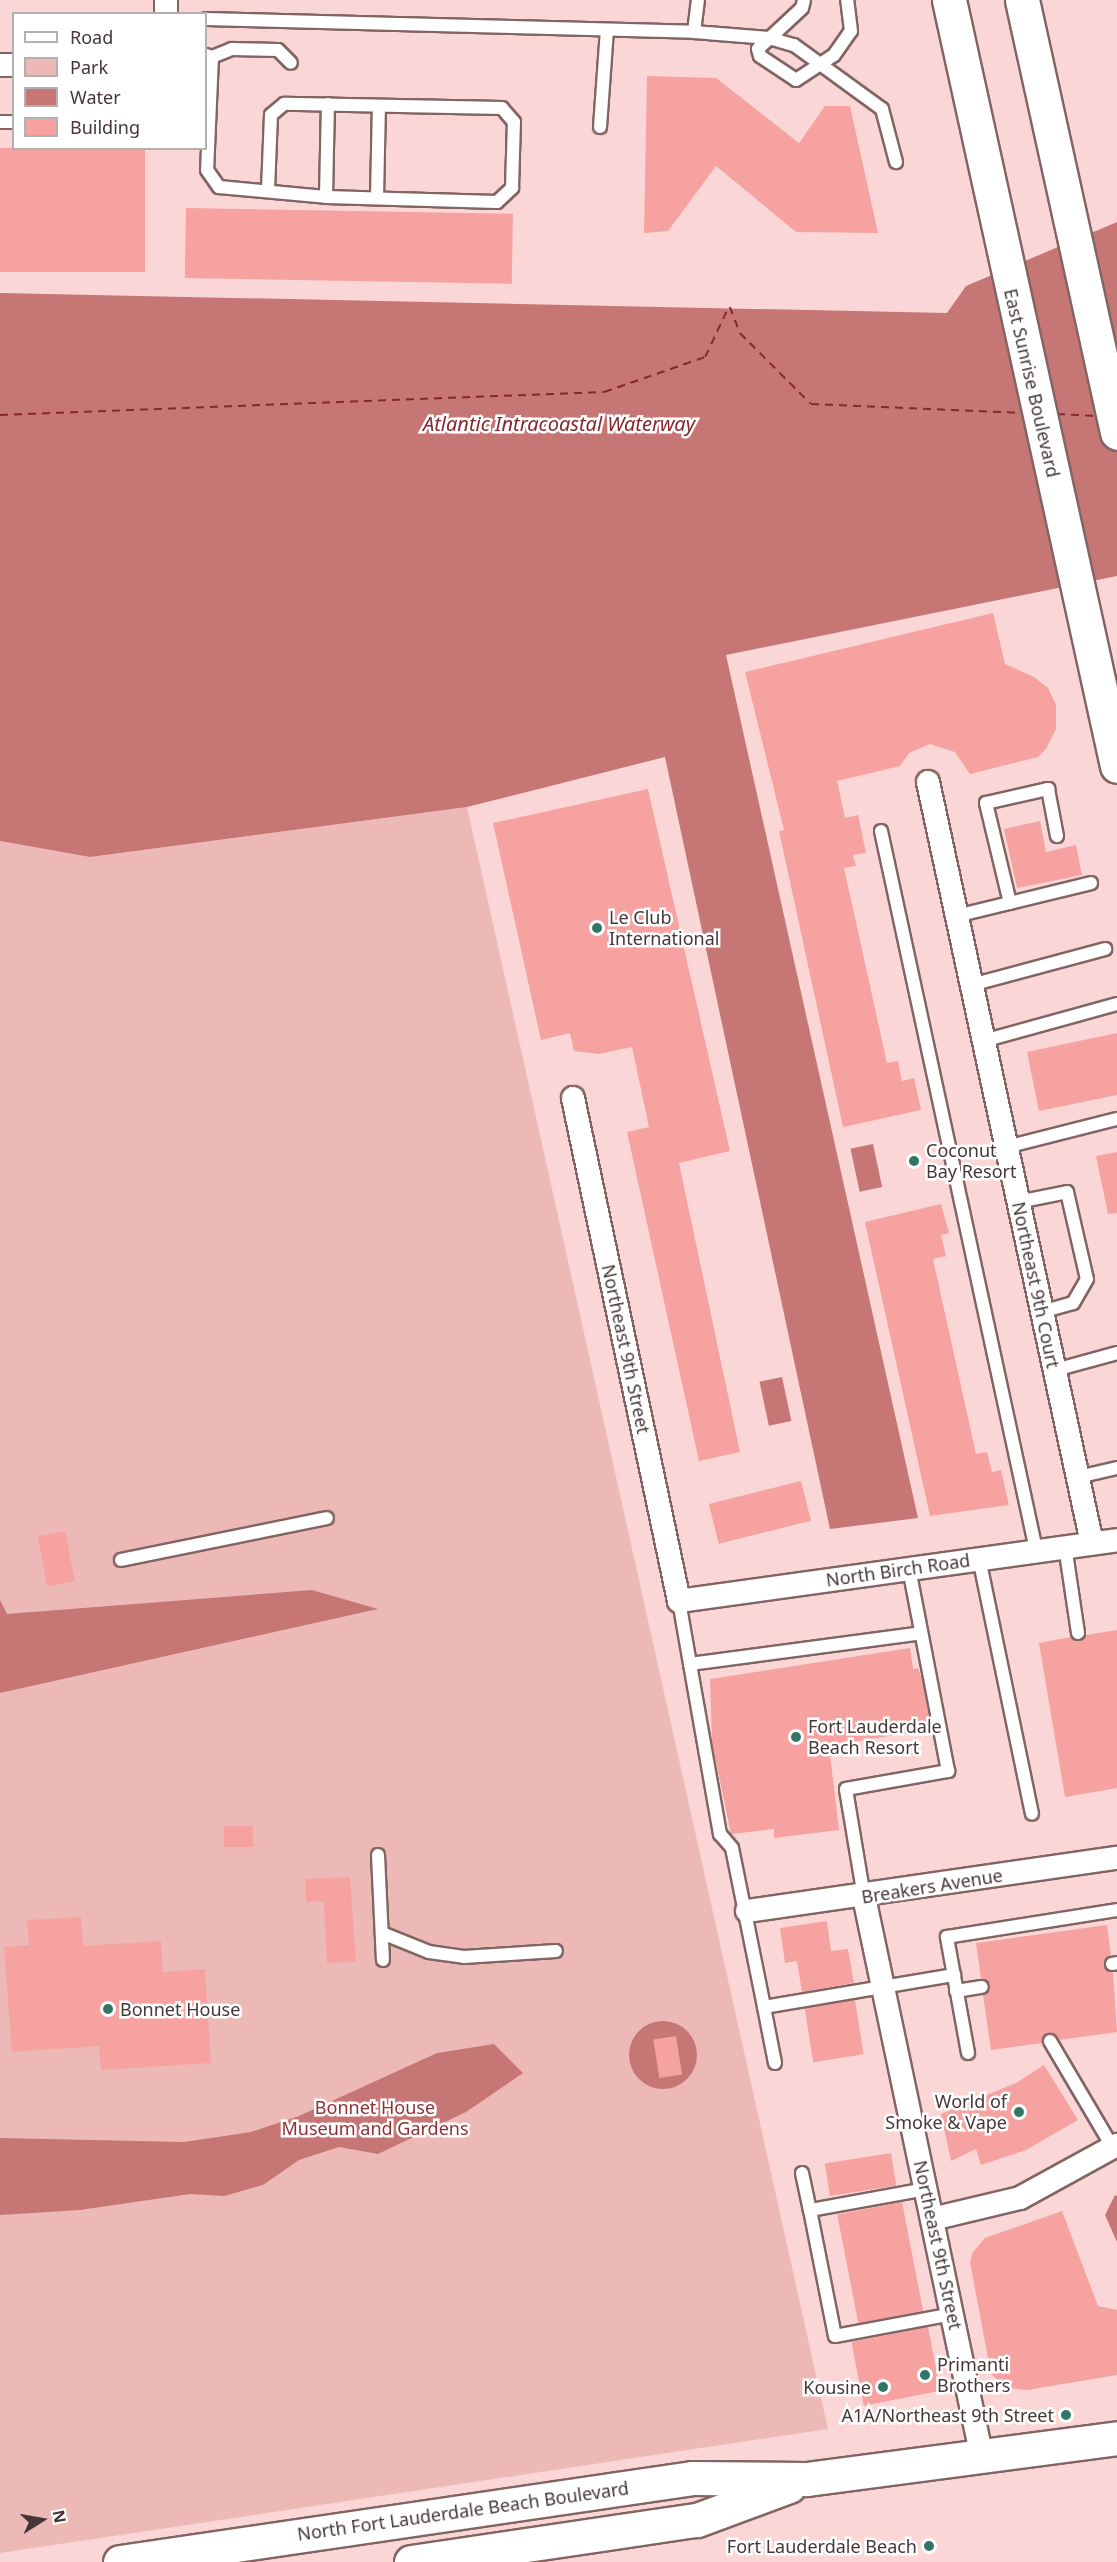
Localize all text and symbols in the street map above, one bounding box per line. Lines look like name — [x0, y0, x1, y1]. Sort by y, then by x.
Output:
legend — [12, 12, 207, 150]
text: Road — [70, 25, 113, 49]
text: Park — [70, 55, 108, 79]
text: Water — [70, 85, 121, 109]
text: Building — [70, 115, 140, 139]
street label: East Sunrise Boulevard — [1000, 286, 1064, 480]
water label: Atlantic Intracoastal Waterway — [423, 411, 695, 435]
place label: Le Club International — [609, 907, 719, 950]
marker: Le Club International — [590, 921, 604, 935]
place label: Coconut Bay Resort — [926, 1140, 1016, 1182]
marker: Coconut Bay Resort — [907, 1154, 921, 1168]
street label: Northeast 9th Court — [1008, 1200, 1064, 1370]
street label: Northeast 9th Street — [598, 1262, 654, 1436]
street label: North Birch Road — [824, 1549, 972, 1591]
place label: Fort Lauderdale Beach Resort — [808, 1716, 942, 1758]
marker: Fort Lauderdale Beach Resort — [789, 1730, 803, 1744]
street label: Breakers Avenue — [860, 1864, 1004, 1908]
place label: Bonnet House — [120, 1998, 240, 2020]
marker: Bonnet House — [101, 2002, 115, 2016]
place label: World of Smoke & Vape — [885, 2091, 1007, 2134]
park label: Bonnet House Museum and Gardens — [281, 2097, 469, 2140]
marker: World of Smoke & Vape — [1012, 2105, 1026, 2119]
street label: Northeast 9th Street — [910, 2158, 966, 2332]
place label: Primanti Brothers — [937, 2354, 1010, 2396]
marker: Primanti Brothers — [918, 2368, 932, 2382]
place label: Kousine — [803, 2376, 871, 2398]
marker: Kousine — [876, 2380, 890, 2394]
place label: A1A/Northeast 9th Street — [841, 2404, 1054, 2426]
marker: A1A/Northeast 9th Street — [1059, 2408, 1073, 2422]
street label: North Fort Lauderdale Beach Boulevard — [296, 2477, 630, 2545]
north arrow — [12, 2490, 72, 2550]
text: N — [48, 2508, 72, 2525]
place label: Fort Lauderdale Beach — [727, 2535, 917, 2557]
marker: Fort Lauderdale Beach — [922, 2539, 936, 2553]

